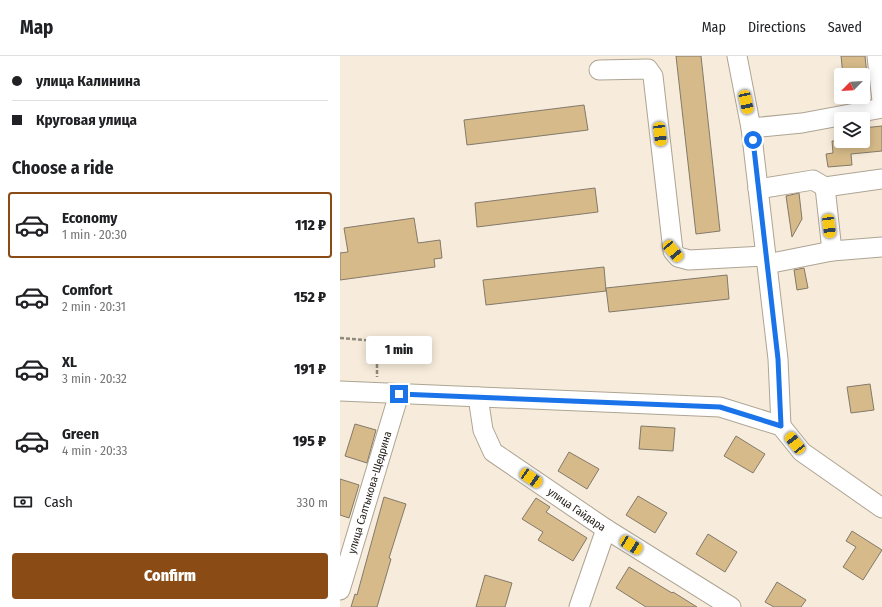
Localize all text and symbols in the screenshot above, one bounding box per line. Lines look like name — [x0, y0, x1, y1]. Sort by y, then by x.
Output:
text: Map — [20, 16, 53, 39]
text: Map — [702, 19, 726, 36]
text: Directions — [748, 19, 806, 36]
text: Saved — [828, 19, 862, 36]
north arrow — [834, 68, 870, 104]
map controls — [834, 68, 870, 148]
text: улица Калинина — [36, 72, 140, 90]
car — [738, 89, 754, 115]
text: Круговая улица — [36, 111, 137, 129]
button: layers — [834, 112, 870, 148]
car — [653, 121, 667, 147]
route start — [744, 131, 762, 149]
text: Choose a ride — [12, 157, 114, 179]
icon: car — [14, 207, 50, 243]
text: Economy — [62, 209, 117, 227]
car — [822, 213, 836, 239]
text: 112 ₽ — [295, 216, 326, 234]
text: 1 min · 20:30 — [62, 227, 127, 242]
car — [661, 238, 685, 264]
icon: car — [14, 279, 50, 315]
text: Comfort — [62, 281, 113, 299]
text: 152 ₽ — [294, 288, 326, 306]
text: 2 min · 20:31 — [62, 299, 126, 314]
callout: 1 min — [366, 336, 432, 364]
text: 1 min — [385, 342, 413, 357]
icon: car — [14, 351, 50, 387]
text: XL — [62, 353, 77, 371]
text: 191 ₽ — [294, 360, 326, 378]
text: 3 min · 20:32 — [62, 371, 127, 386]
route end — [390, 385, 408, 403]
icon: car — [14, 423, 50, 459]
text: Green — [62, 425, 99, 443]
street label: улица Салтыкова-Щедрина — [345, 430, 394, 555]
car — [783, 430, 807, 456]
text: 195 ₽ — [293, 432, 326, 450]
text: 4 min · 20:33 — [62, 443, 127, 458]
car — [518, 466, 544, 490]
street label: улица Гайдара — [545, 485, 608, 534]
icon: cash — [12, 491, 34, 513]
text: Cash — [44, 493, 73, 511]
text: 330 m — [296, 495, 328, 510]
car — [618, 534, 644, 556]
button: Confirm — [12, 553, 328, 599]

